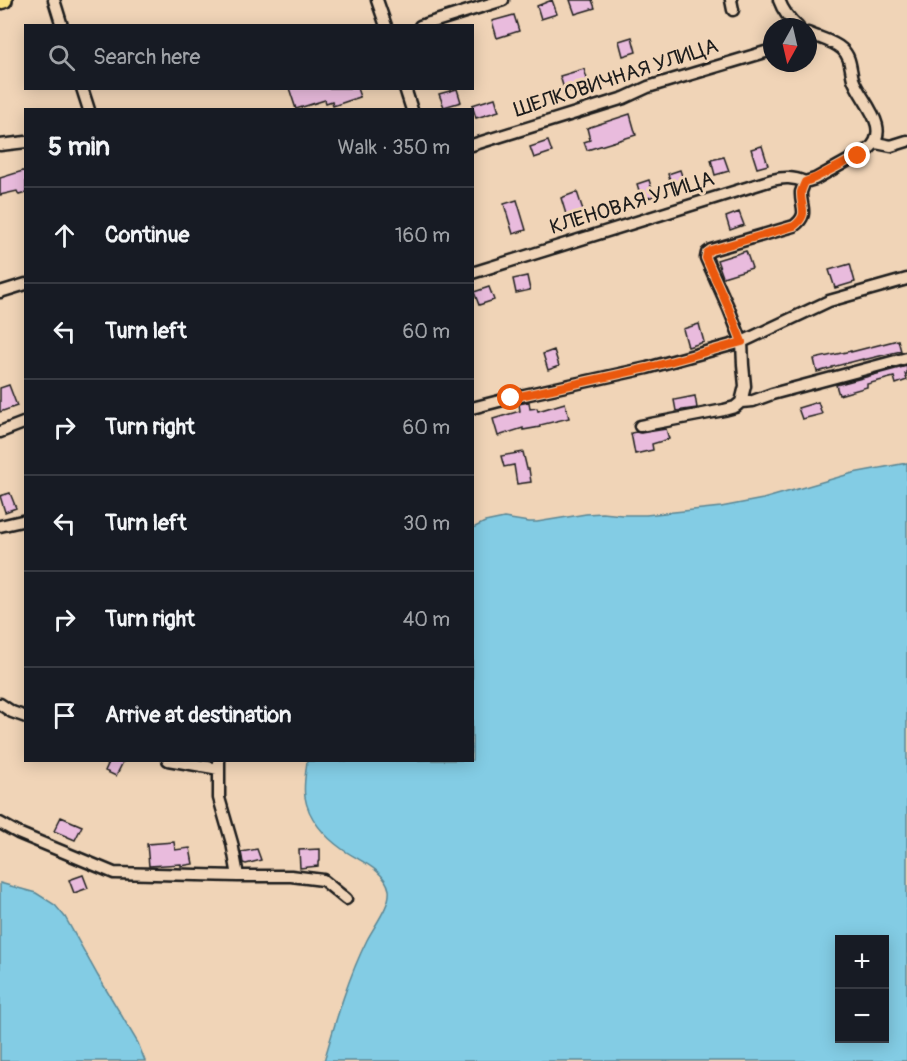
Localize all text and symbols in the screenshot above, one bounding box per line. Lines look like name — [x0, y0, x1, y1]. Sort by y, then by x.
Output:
north arrow — [763, 18, 817, 72]
search box — [24, 24, 474, 90]
street label: ШЕЛКОВИЧНАЯ УЛИЦА — [510, 32, 722, 124]
icon: search — [45, 41, 78, 74]
text: Search here — [93, 43, 200, 71]
text: 5 min — [48, 131, 110, 163]
text: Walk · 350 m — [338, 135, 450, 160]
route end — [844, 142, 870, 168]
street label: КЛЕНОВАЯ УЛИЦА — [546, 165, 718, 241]
icon: ahead — [48, 219, 81, 252]
text: Continue — [105, 221, 189, 249]
text: 160 m — [395, 223, 450, 248]
icon: left — [48, 315, 81, 348]
text: Turn left — [105, 317, 187, 345]
text: 60 m — [403, 319, 450, 344]
route start — [497, 384, 523, 410]
icon: right — [48, 411, 81, 444]
text: Turn right — [105, 413, 195, 441]
text: 60 m — [403, 415, 450, 440]
icon: left — [48, 507, 81, 540]
text: Turn left — [105, 509, 187, 537]
text: 30 m — [403, 511, 450, 536]
icon: right — [48, 603, 81, 636]
text: Turn right — [105, 605, 195, 633]
text: 40 m — [403, 607, 450, 632]
icon: arrive — [48, 699, 81, 732]
text: Arrive at destination — [105, 701, 291, 729]
map controls — [835, 935, 889, 1043]
button: + — [835, 935, 889, 989]
button: − — [835, 989, 889, 1043]

